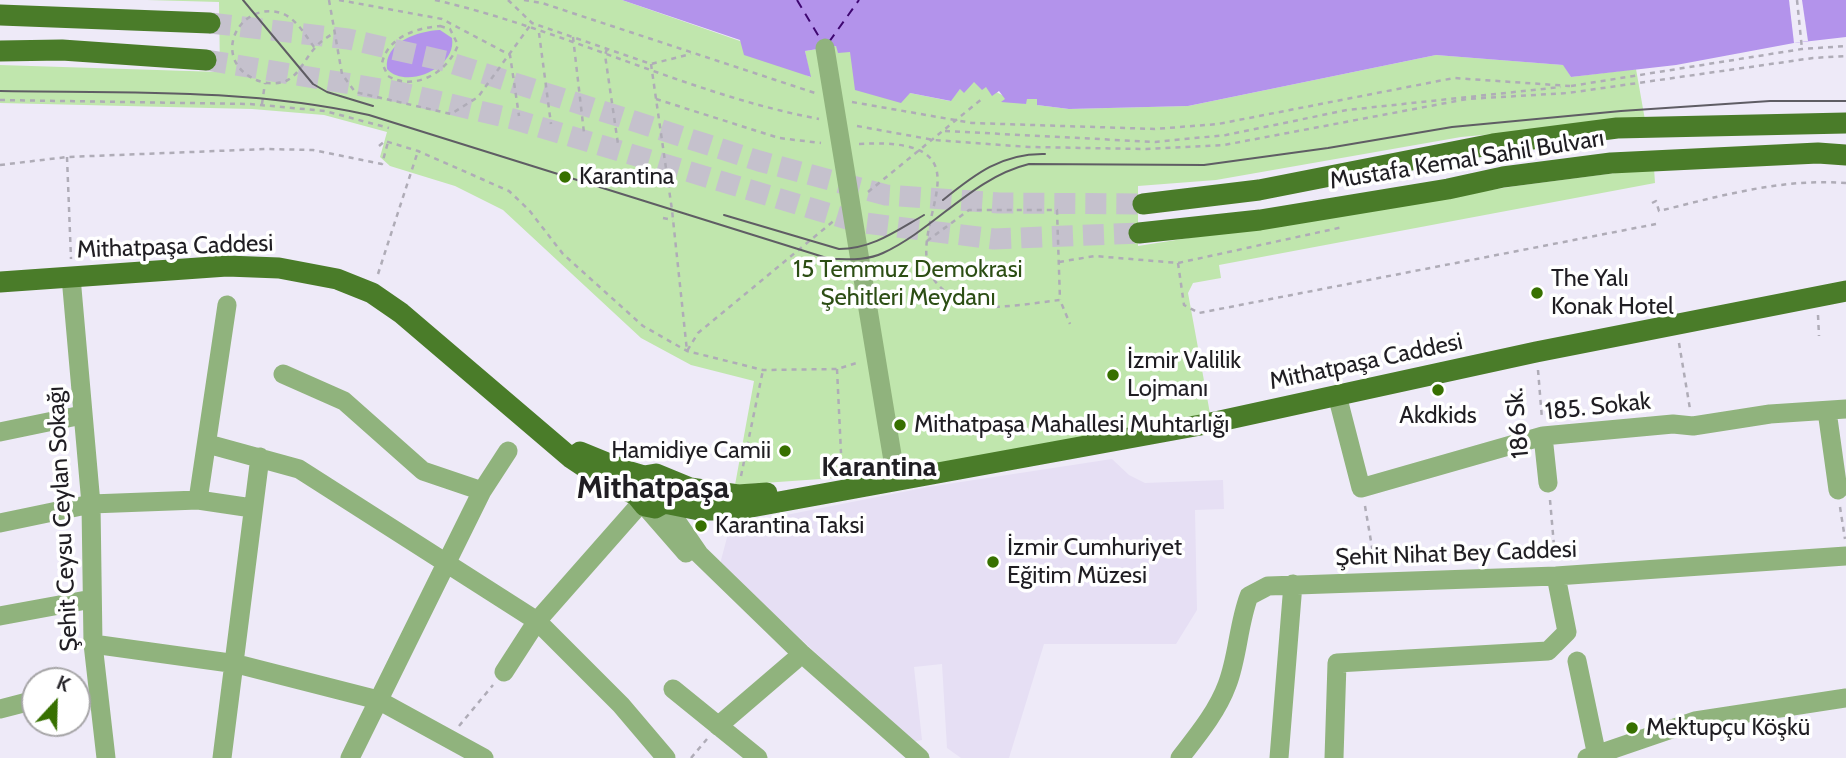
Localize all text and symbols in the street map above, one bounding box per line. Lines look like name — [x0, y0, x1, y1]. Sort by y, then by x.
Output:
street label: Mustafa Kemal Sahil Bulvarı — [1328, 124, 1606, 196]
place label: Karantina — [579, 163, 674, 191]
marker: Karantina — [557, 169, 573, 185]
street label: Mithatpaşa Caddesi — [76, 229, 274, 265]
park label: 15 Temmuz Demokrasi Şehitleri Meydanı — [793, 256, 1023, 312]
place label: The Yalı Konak Hotel — [1551, 265, 1674, 321]
marker: The Yalı Konak Hotel — [1529, 285, 1545, 301]
street label: Mithatpaşa Caddesi — [1267, 327, 1465, 397]
place label: İzmir Valilik Lojmanı — [1127, 347, 1241, 403]
marker: İzmir Valilik Lojmanı — [1105, 367, 1121, 383]
marker: Akdkids — [1430, 382, 1446, 398]
street label: Şehit Ceysu Ceylan Sokağı — [42, 386, 84, 652]
street label: 186 Sk. — [1501, 386, 1535, 460]
street label: 185. Sokak — [1544, 387, 1652, 427]
place label: Akdkids — [1399, 402, 1477, 430]
place label: Mithatpaşa Mahallesi Muhtarlığı — [914, 411, 1229, 439]
marker: Mithatpaşa Mahallesi Muhtarlığı — [892, 417, 908, 433]
place label: Hamidiye Camii — [611, 437, 771, 465]
marker: Hamidiye Camii — [777, 443, 793, 459]
district label: Karantina — [821, 451, 937, 485]
district label: Mithatpaşa — [576, 470, 730, 508]
place label: Karantina Taksi — [715, 512, 864, 540]
marker: Karantina Taksi — [693, 518, 709, 534]
place label: İzmir Cumhuriyet Eğitim Müzesi — [1007, 534, 1182, 590]
street label: Şehit Nihat Bey Caddesi — [1335, 535, 1577, 573]
marker: İzmir Cumhuriyet Eğitim Müzesi — [985, 554, 1001, 570]
north arrow — [21, 667, 91, 737]
text: K — [53, 671, 73, 697]
place label: Mektupçu Köşkü — [1646, 714, 1810, 742]
marker: Mektupçu Köşkü — [1624, 720, 1640, 736]

